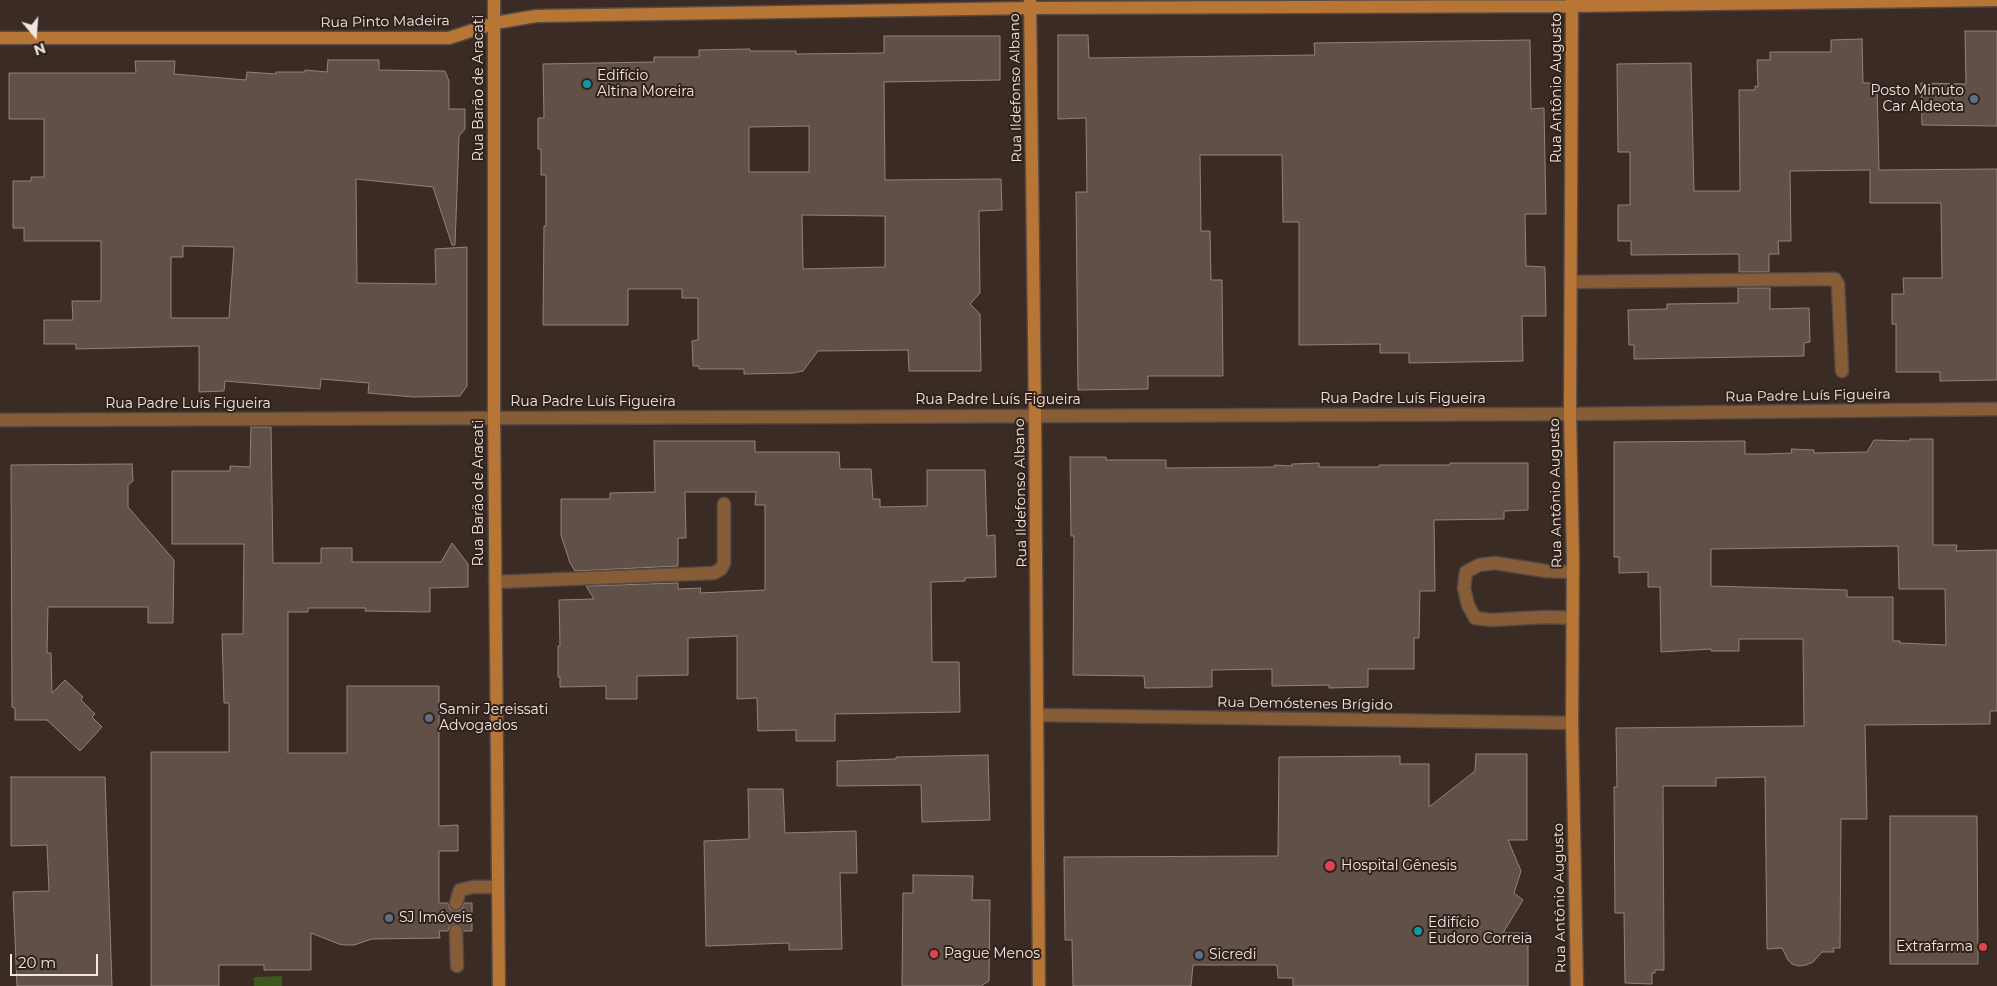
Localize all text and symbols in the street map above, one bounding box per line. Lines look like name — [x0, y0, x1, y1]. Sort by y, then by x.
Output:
north arrow — [10, 10, 60, 60]
street label: Rua Pinto Madeira — [320, 12, 450, 32]
street label: Rua Ildefonso Albano — [1006, 13, 1026, 163]
street label: Rua Antônio Augusto — [1549, 13, 1565, 163]
street label: Rua Barão de Aracati — [471, 15, 487, 161]
text: N — [31, 39, 48, 60]
place label: Edifício Altina Moreira — [597, 68, 695, 100]
marker: Edifício Altina Moreira — [581, 78, 593, 90]
place label: Posto Minuto Car Aldeota — [1870, 83, 1964, 115]
marker: Posto Minuto Car Aldeota — [1968, 93, 1980, 105]
street label: Rua Padre Luís Figueira — [1725, 386, 1891, 406]
street label: Rua Padre Luís Figueira — [1320, 391, 1486, 407]
street label: Rua Padre Luís Figueira — [915, 392, 1081, 408]
street label: Rua Padre Luís Figueira — [510, 394, 676, 410]
street label: Rua Padre Luís Figueira — [105, 396, 271, 412]
street label: Rua Ildefonso Albano — [1011, 418, 1031, 568]
street label: Rua Antônio Augusto — [1546, 418, 1566, 568]
street label: Rua Barão de Aracati — [471, 420, 487, 566]
street label: Rua Demóstenes Brígido — [1217, 694, 1393, 714]
place label: Samir Jereissati Advogados — [439, 702, 548, 734]
marker: Samir Jereissati Advogados — [423, 712, 435, 724]
street label: Rua Antônio Augusto — [1550, 823, 1570, 973]
place label: Hospital Gênesis — [1341, 858, 1457, 874]
marker: Hospital Gênesis — [1323, 859, 1337, 873]
place label: SJ Imóveis — [399, 910, 472, 926]
marker: SJ Imóveis — [383, 912, 395, 924]
place label: Edifício Eudoro Correia — [1428, 915, 1533, 948]
marker: Edifício Eudoro Correia — [1412, 925, 1424, 937]
place label: Extrafarma — [1896, 939, 1973, 955]
marker: Extrafarma — [1977, 941, 1989, 953]
scale bar — [12, 944, 100, 976]
place label: Pague Menos — [944, 946, 1040, 962]
place label: Sicredi — [1209, 947, 1256, 963]
marker: Pague Menos — [928, 948, 940, 960]
marker: Sicredi — [1193, 949, 1205, 961]
text: 20 m — [18, 953, 56, 972]

